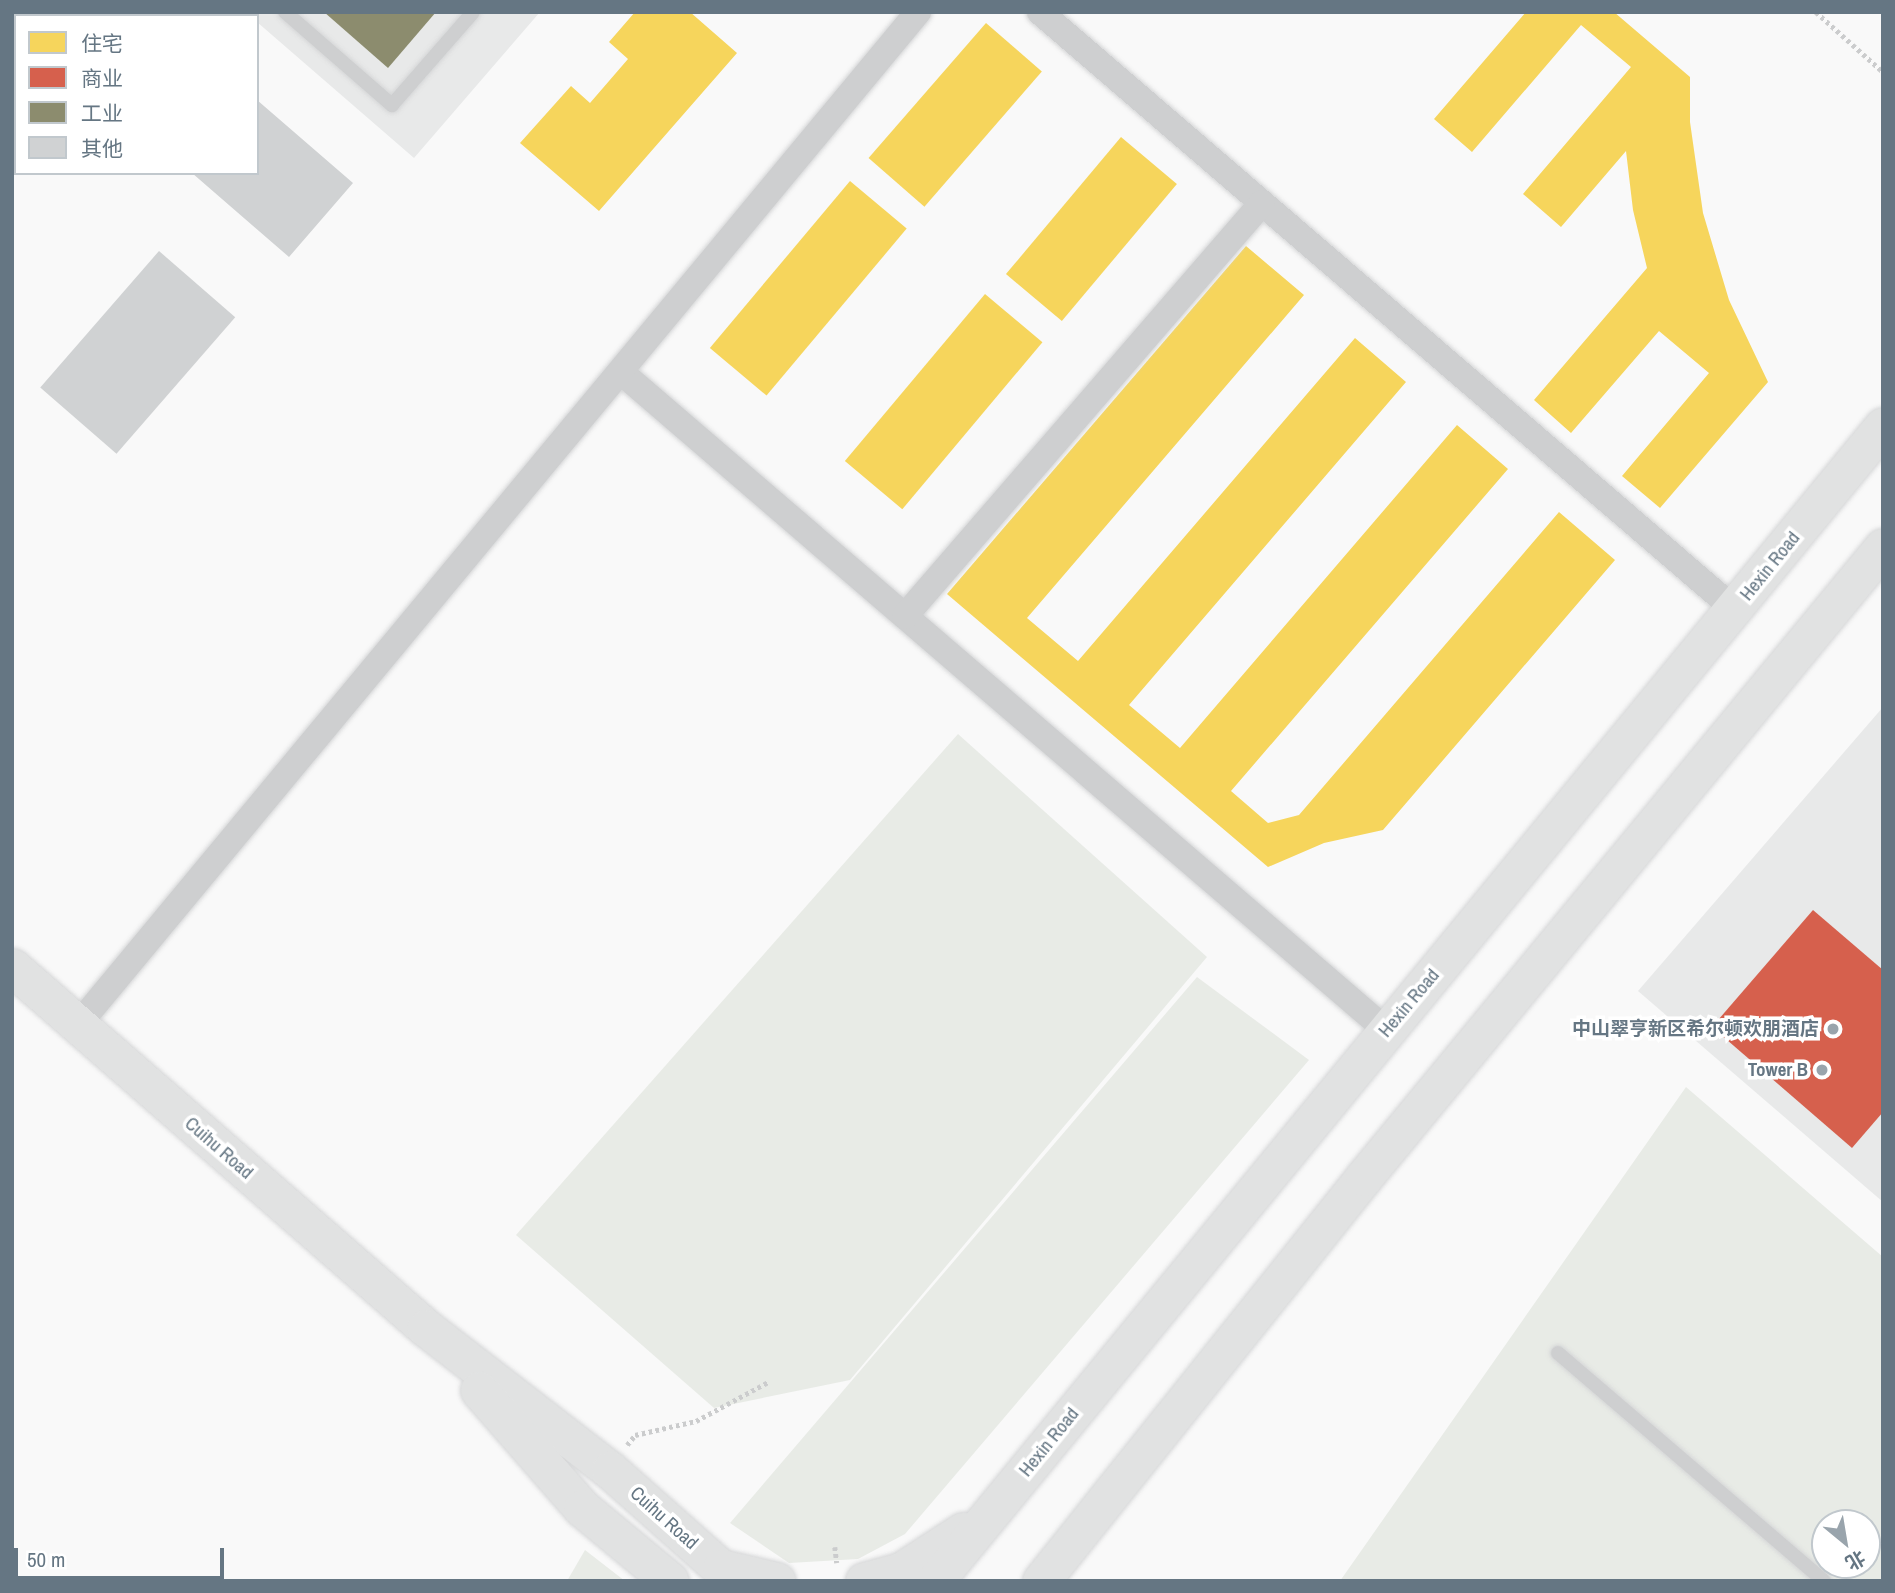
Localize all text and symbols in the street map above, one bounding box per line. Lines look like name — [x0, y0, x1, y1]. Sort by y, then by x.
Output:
legend — [14, 14, 259, 175]
text: 住宅 — [81, 29, 123, 58]
text: 商业 — [81, 64, 123, 93]
text: 工业 — [81, 99, 123, 128]
text: 其他 — [81, 134, 123, 163]
street label: Hexin Road — [1735, 527, 1805, 605]
street label: Hexin Road — [1374, 964, 1444, 1042]
place label: 中山翠亨新区希尔顿欢朋酒店 — [1572, 1018, 1819, 1040]
marker: 中山翠亨新区希尔顿欢朋酒店 — [1825, 1021, 1841, 1037]
place label: Tower B — [1748, 1059, 1808, 1081]
marker: Tower B — [1814, 1062, 1830, 1078]
street label: Cuihu Road — [180, 1112, 258, 1184]
street label: Hexin Road — [1014, 1403, 1084, 1481]
street label: Cuihu Road — [625, 1482, 703, 1554]
north arrow — [1811, 1509, 1881, 1579]
scale bar — [18, 1534, 228, 1578]
text: 北 — [1841, 1544, 1870, 1576]
text: 50 m — [27, 1545, 65, 1574]

